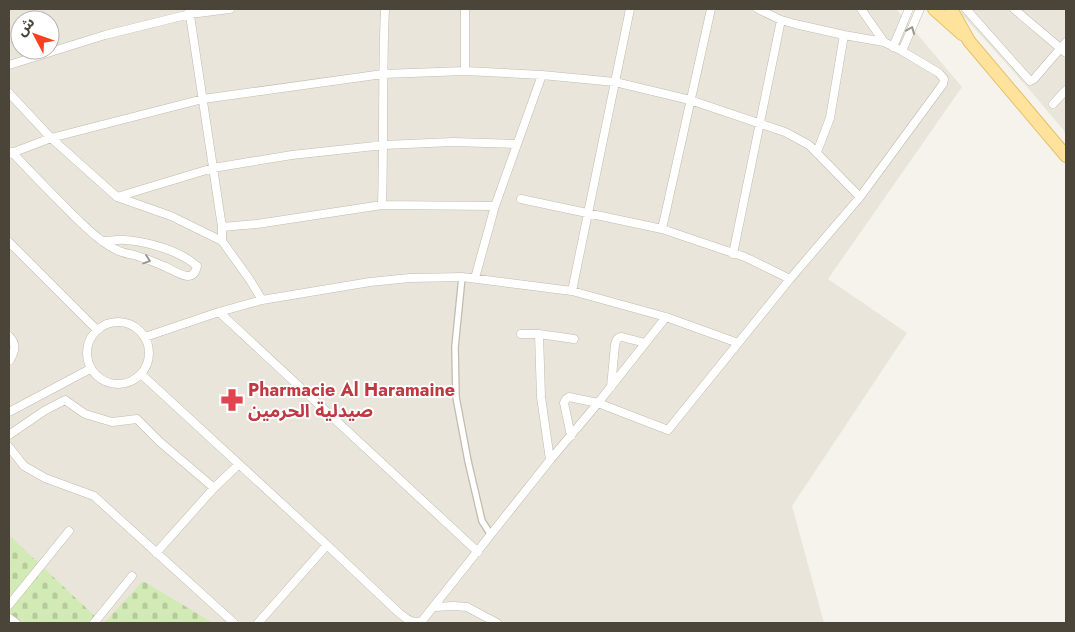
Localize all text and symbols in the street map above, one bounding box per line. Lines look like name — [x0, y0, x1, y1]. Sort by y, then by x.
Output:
north arrow — [10, 10, 60, 60]
text: ش — [11, 13, 39, 40]
one-way arrow — [904, 26, 915, 35]
one-way arrow — [142, 254, 151, 264]
place label: Pharmacie Al Haramaine صيدلية الحرمين — [248, 377, 455, 424]
pharmacy icon: Pharmacie Al Haramaine صيدلية الحرمين — [219, 387, 245, 413]

